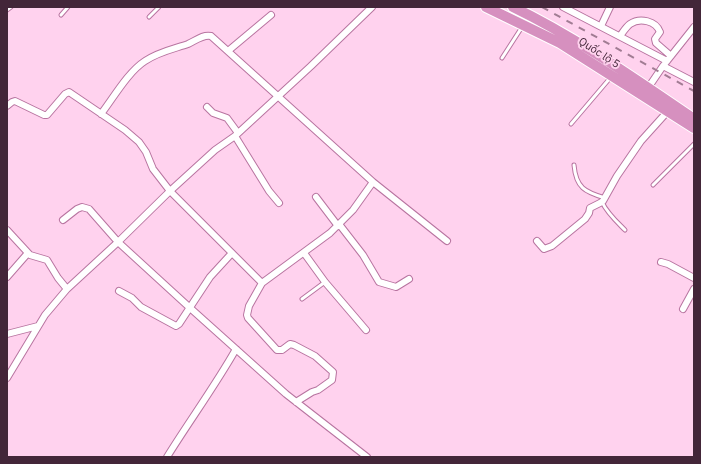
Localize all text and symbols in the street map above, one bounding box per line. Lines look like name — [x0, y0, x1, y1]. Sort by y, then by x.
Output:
street label: Quốc lộ 5 — [576, 35, 622, 71]

